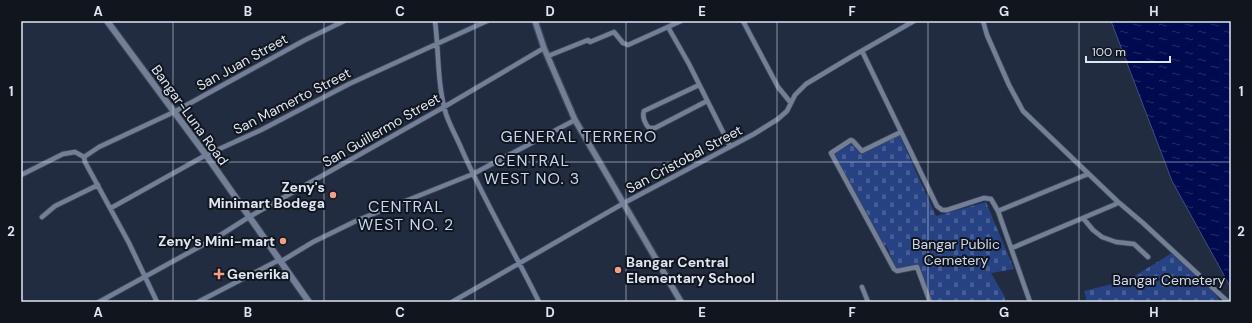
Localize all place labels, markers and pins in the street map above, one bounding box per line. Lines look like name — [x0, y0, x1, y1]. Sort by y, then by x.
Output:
place label: Zeny's Minimart Bodega — [208, 178, 325, 212]
marker: Zeny's Minimart Bodega — [328, 190, 338, 200]
place label: Zeny's Mini-mart — [158, 232, 275, 250]
marker: Zeny's Mini-mart — [278, 236, 288, 246]
place label: Bangar Central Elementary School — [626, 253, 755, 287]
place label: Generika — [227, 265, 289, 283]
marker: Bangar Central Elementary School — [613, 265, 623, 275]
marker: Generika — [214, 269, 224, 279]

